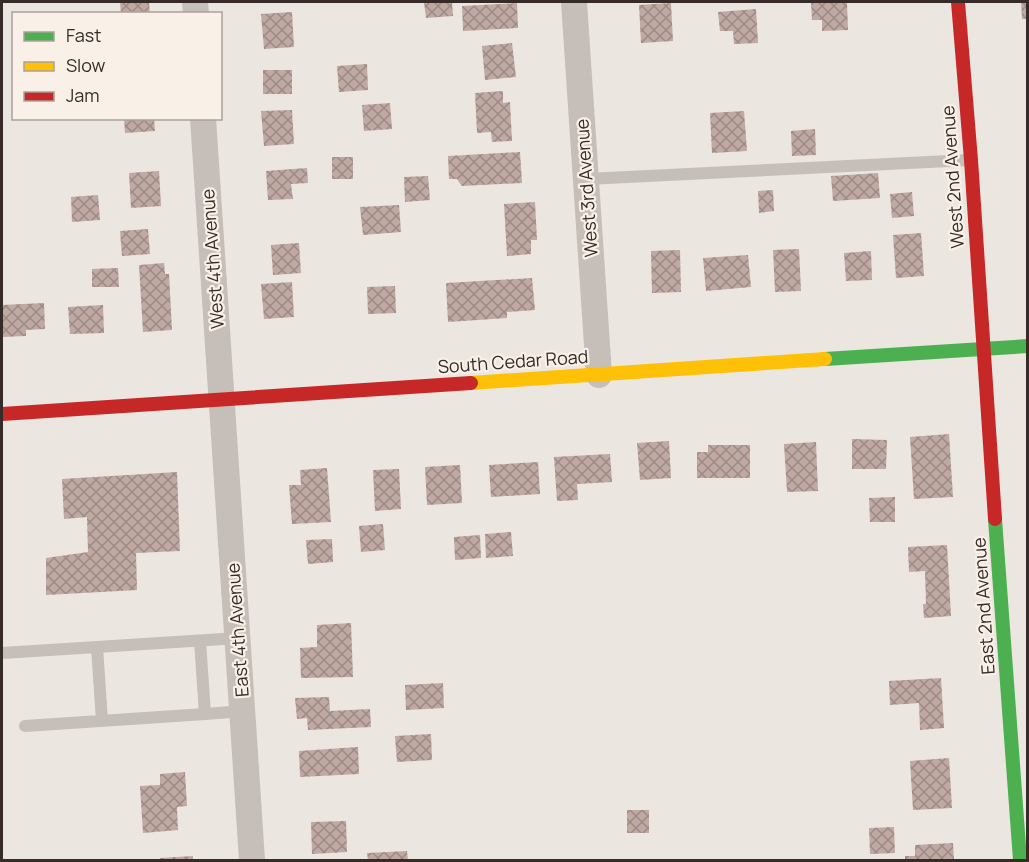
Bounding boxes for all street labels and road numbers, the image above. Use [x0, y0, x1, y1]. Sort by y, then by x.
street label: West 2nd Avenue [935, 105, 969, 249]
street label: West 3rd Avenue [569, 118, 603, 258]
street label: West 4th Avenue [195, 188, 229, 330]
street label: South Cedar Road [437, 344, 589, 378]
street label: East 2nd Avenue [966, 537, 1000, 675]
street label: East 4th Avenue [220, 562, 254, 698]

